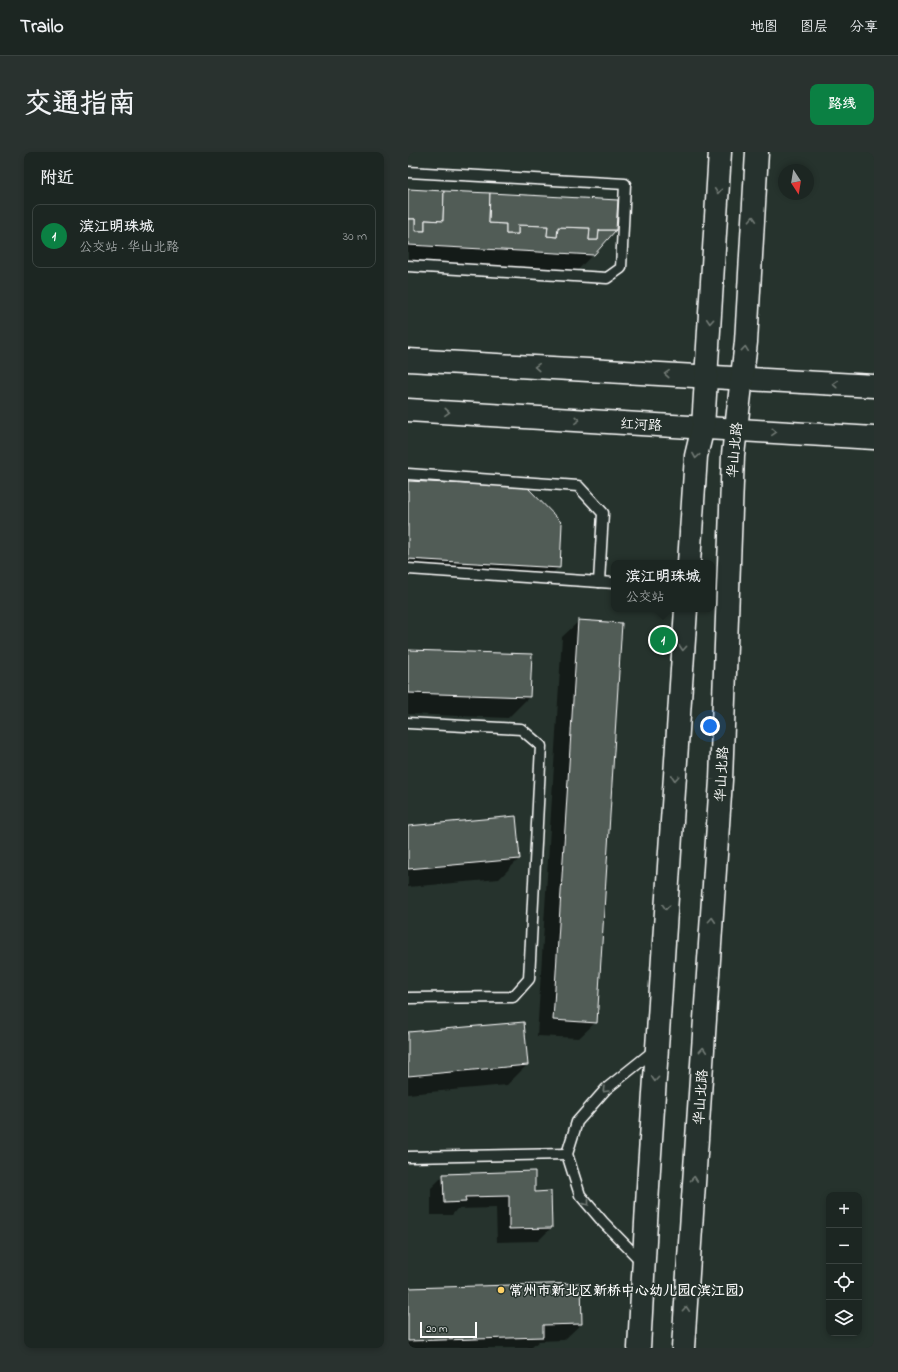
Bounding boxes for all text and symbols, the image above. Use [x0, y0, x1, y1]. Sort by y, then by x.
text: Trailo [20, 14, 64, 41]
text: 地图 [750, 17, 778, 38]
text: 图层 [800, 17, 828, 38]
text: 分享 [850, 17, 878, 38]
button: 路线 [810, 84, 874, 125]
text: 交通指南 [24, 85, 136, 126]
north arrow [778, 164, 814, 200]
text: 附近 [40, 166, 74, 191]
one-way arrow [713, 188, 722, 194]
text: 滨江明珠城 [79, 216, 154, 238]
one-way arrow [748, 216, 757, 222]
text: 1 [52, 227, 56, 246]
text: 30 m [343, 227, 367, 246]
text: 公交站 · 华山北路 [79, 238, 179, 257]
one-way arrow [705, 318, 714, 324]
one-way arrow [740, 346, 749, 352]
one-way arrow [534, 362, 540, 371]
one-way arrow [664, 369, 670, 378]
one-way arrow [832, 380, 838, 388]
one-way arrow [444, 408, 450, 416]
street label: 红河路 [619, 414, 662, 437]
one-way arrow [574, 415, 580, 424]
street label: 华山北路 [723, 421, 748, 479]
one-way arrow [771, 427, 777, 436]
one-way arrow [693, 453, 701, 459]
popup [611, 560, 715, 612]
text: 滨江明珠城 [625, 566, 701, 588]
text: 公交站 [625, 588, 665, 607]
pin: 1 [650, 625, 676, 655]
one-way arrow [679, 645, 688, 651]
your location [700, 716, 720, 736]
street label: 华山北路 [711, 746, 734, 803]
one-way arrow [670, 775, 679, 781]
one-way arrow [662, 904, 671, 910]
one-way arrow [707, 917, 716, 923]
one-way arrow [698, 1047, 707, 1053]
street label: 华山北路 [689, 1068, 714, 1126]
one-way arrow [651, 1076, 659, 1082]
one-way arrow [603, 1085, 610, 1093]
one-way arrow [690, 1176, 699, 1182]
map controls [826, 1192, 862, 1336]
button: + [826, 1192, 862, 1228]
one-way arrow [583, 1199, 590, 1206]
button: − [826, 1228, 862, 1264]
button: locate [826, 1264, 862, 1300]
place label: 常州市新北区新桥中心幼儿园(滨江园) [509, 1281, 744, 1302]
marker: 常州市新北区新桥中心幼儿园(滨江园) [496, 1285, 506, 1295]
button: layers [826, 1300, 862, 1336]
one-way arrow [681, 1306, 690, 1312]
scale bar [420, 1320, 477, 1339]
text: 20 m [426, 1321, 448, 1337]

